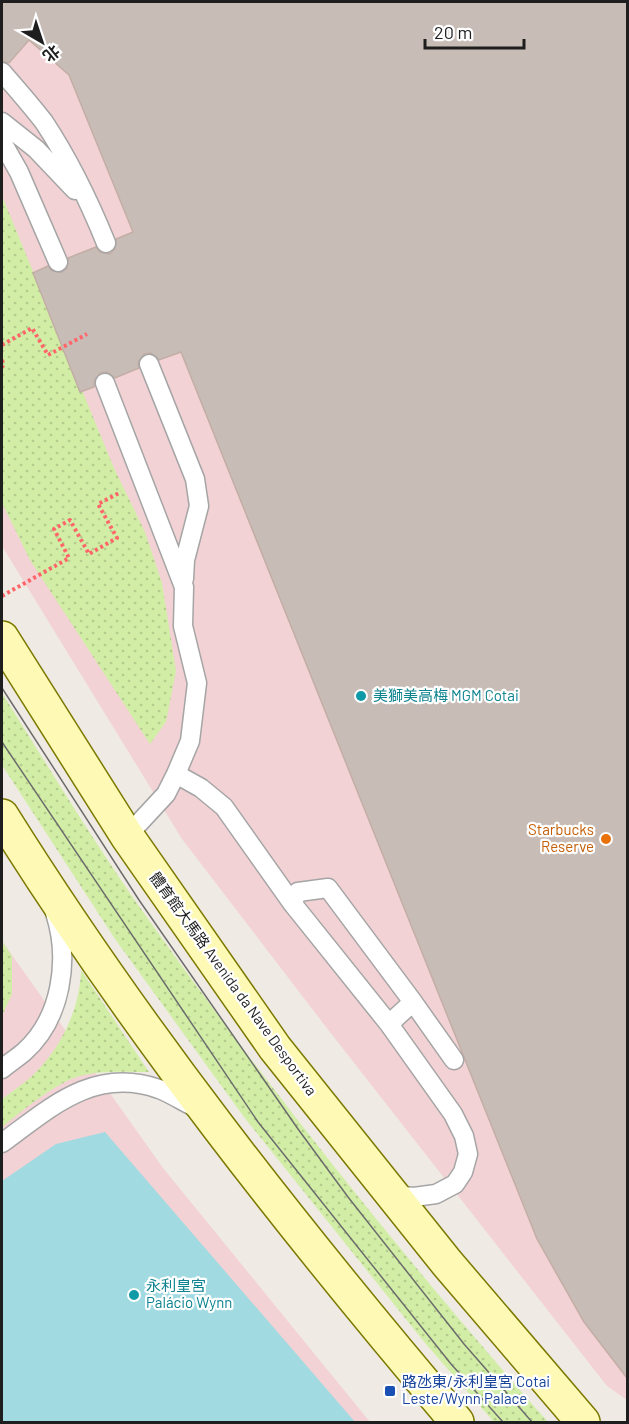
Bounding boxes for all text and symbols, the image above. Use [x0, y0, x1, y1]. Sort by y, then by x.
north arrow [12, 12, 72, 72]
scale bar [425, 12, 524, 50]
text: 20 m [434, 21, 472, 43]
text: 北 [40, 42, 64, 66]
place label: 美獅美高梅 MGM Cotai [373, 686, 519, 704]
marker: 美獅美高梅 MGM Cotai [354, 689, 368, 703]
place label: Starbucks Reserve [528, 820, 594, 855]
marker: Starbucks Reserve [599, 832, 613, 846]
street label: 體育館大馬路 Avenida da Nave Desportiva [147, 868, 321, 1099]
place label: 永利皇宮 Palácio Wynn [146, 1276, 232, 1311]
marker: 永利皇宮 Palácio Wynn [127, 1288, 141, 1302]
place label: 路氹東/永利皇宮 Cotai Leste/Wynn Palace [402, 1372, 550, 1407]
marker: 路氹東/永利皇宮 Cotai Leste/Wynn Palace [383, 1384, 397, 1398]

